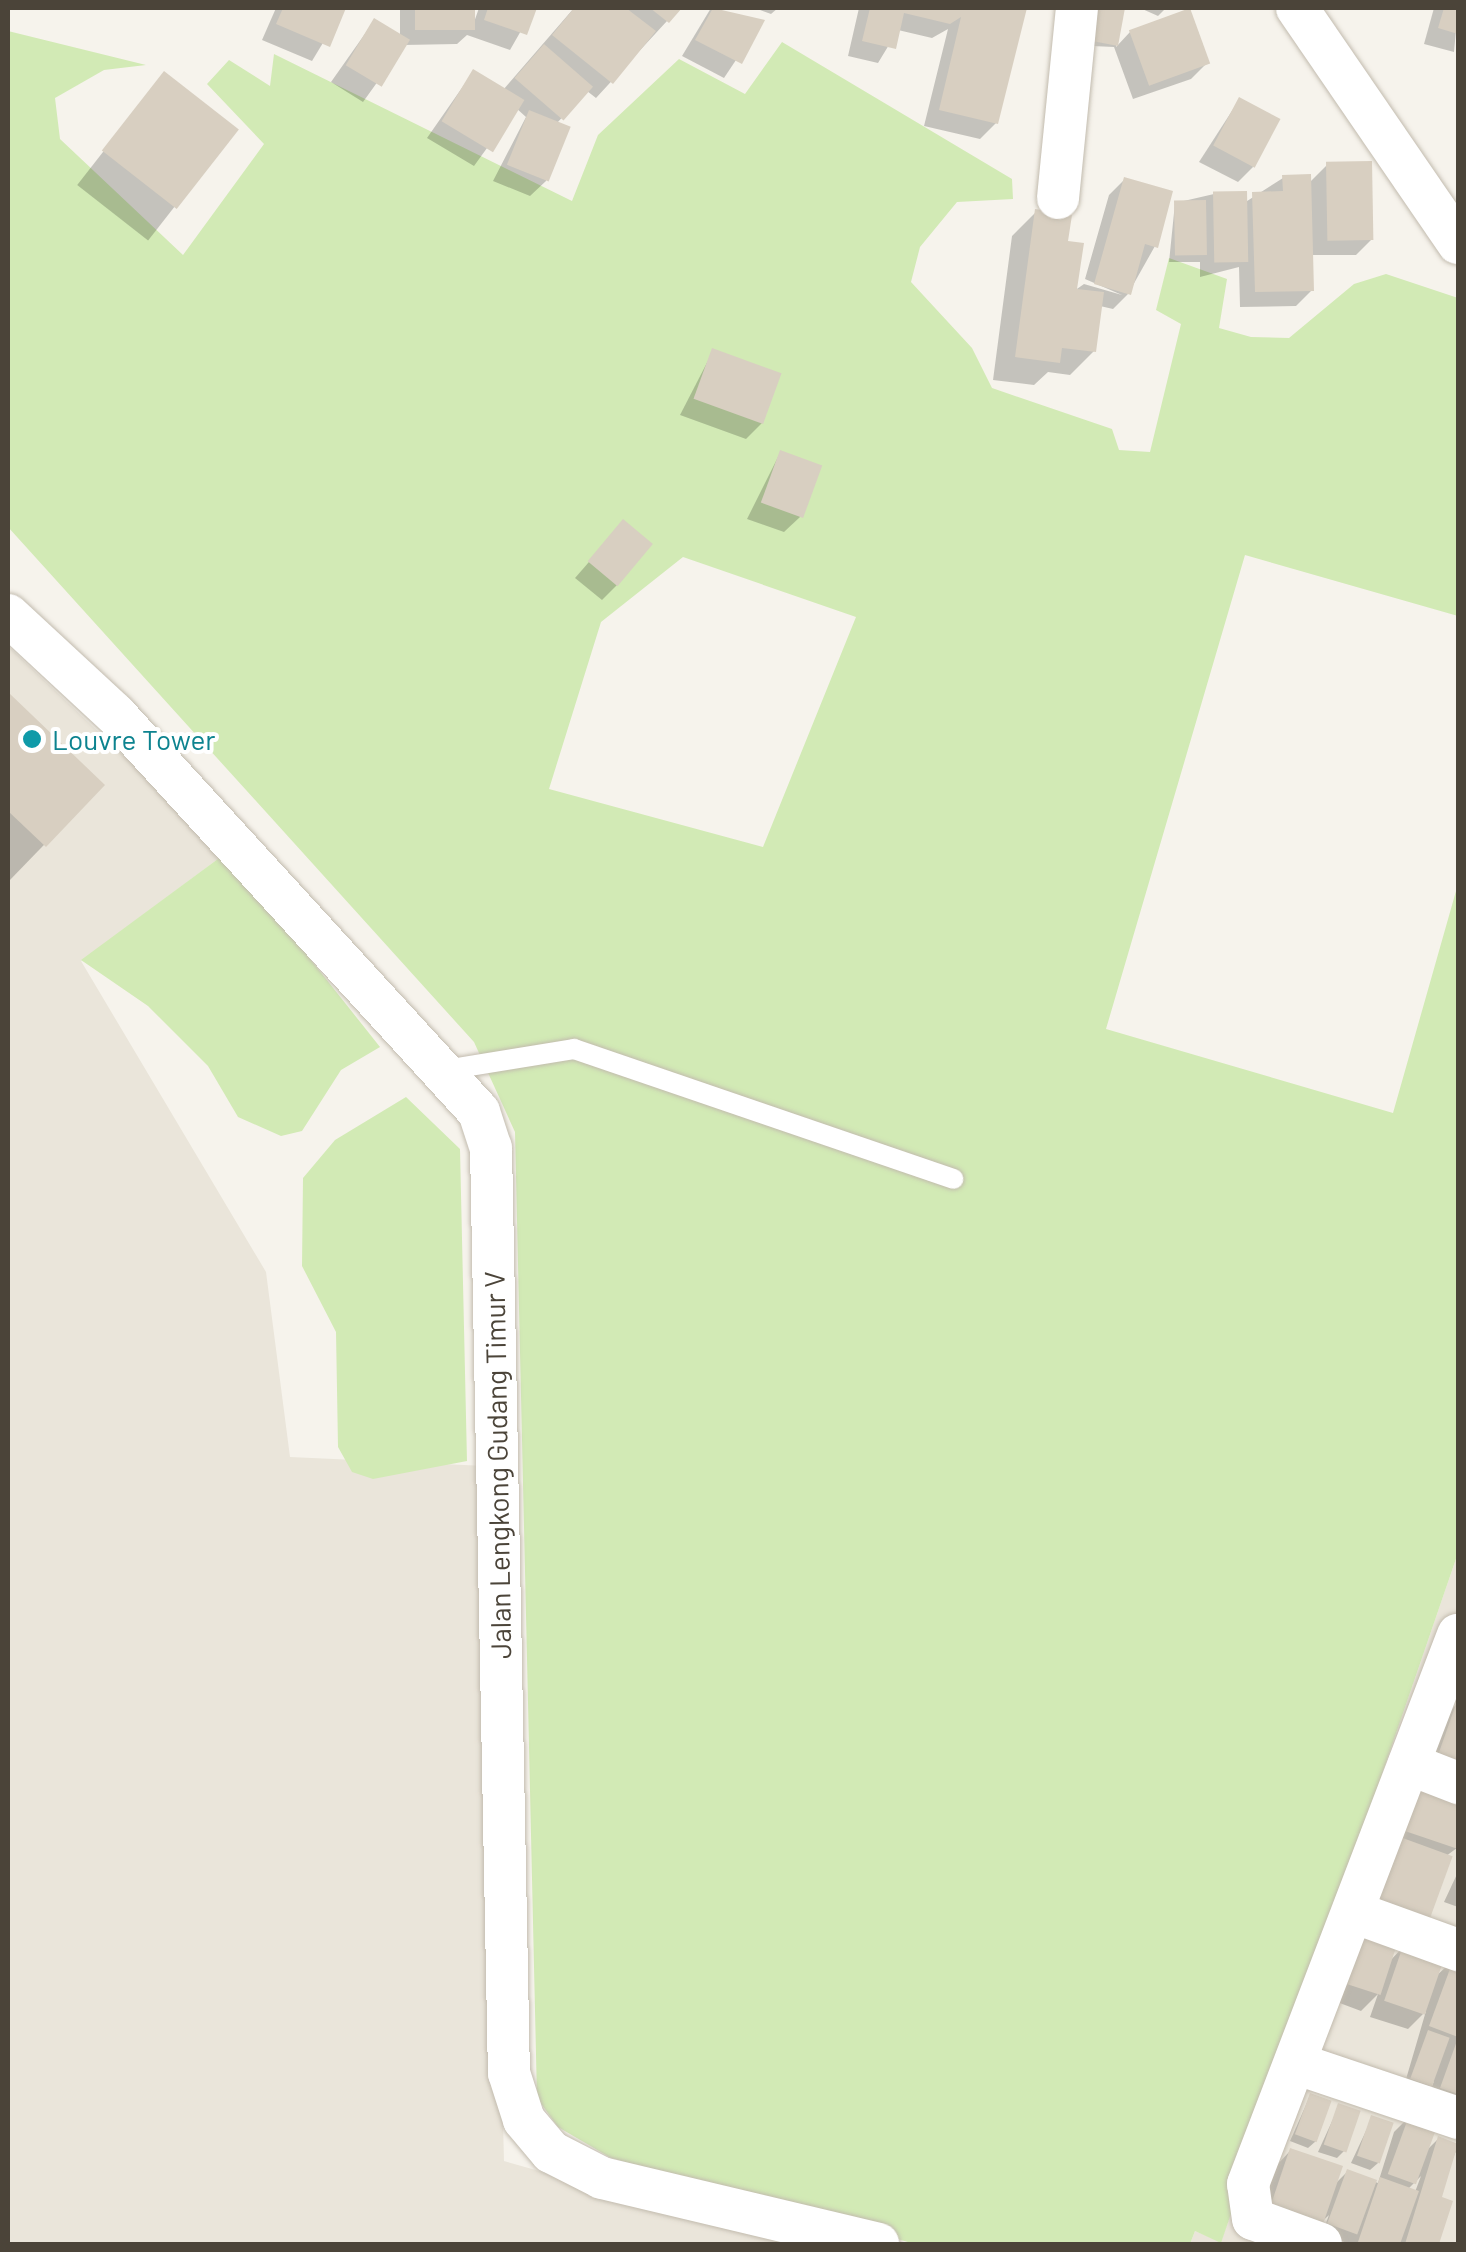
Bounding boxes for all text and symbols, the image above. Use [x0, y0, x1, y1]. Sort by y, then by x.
place label: Louvre Tower [52, 722, 216, 756]
marker: Louvre Tower [21, 728, 43, 750]
street label: Jalan Lengkong Gudang Timur V [477, 1271, 517, 1659]

